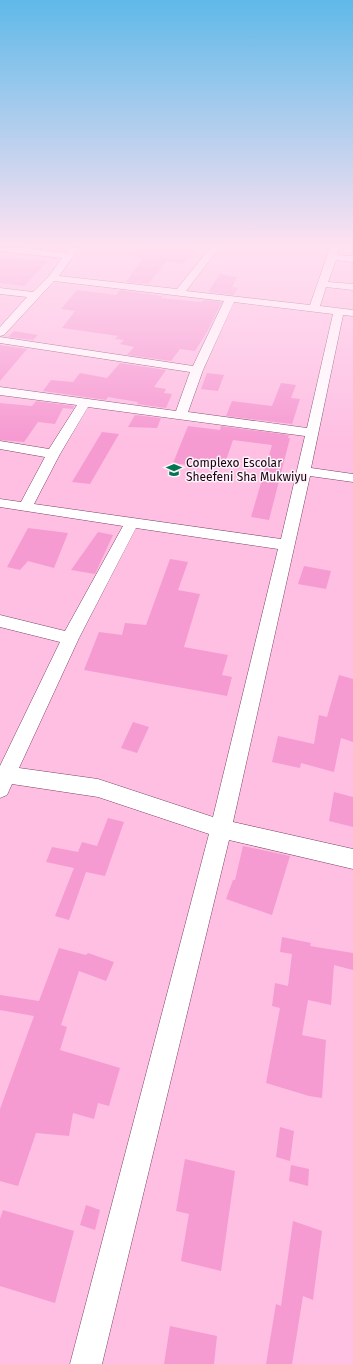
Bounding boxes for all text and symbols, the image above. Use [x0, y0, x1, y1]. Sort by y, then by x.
place label: Complexo Escolar Sheefeni Sha Mukwiyu [186, 456, 307, 484]
school or university icon: Complexo Escolar Sheefeni Sha Mukwiyu [165, 461, 183, 479]

